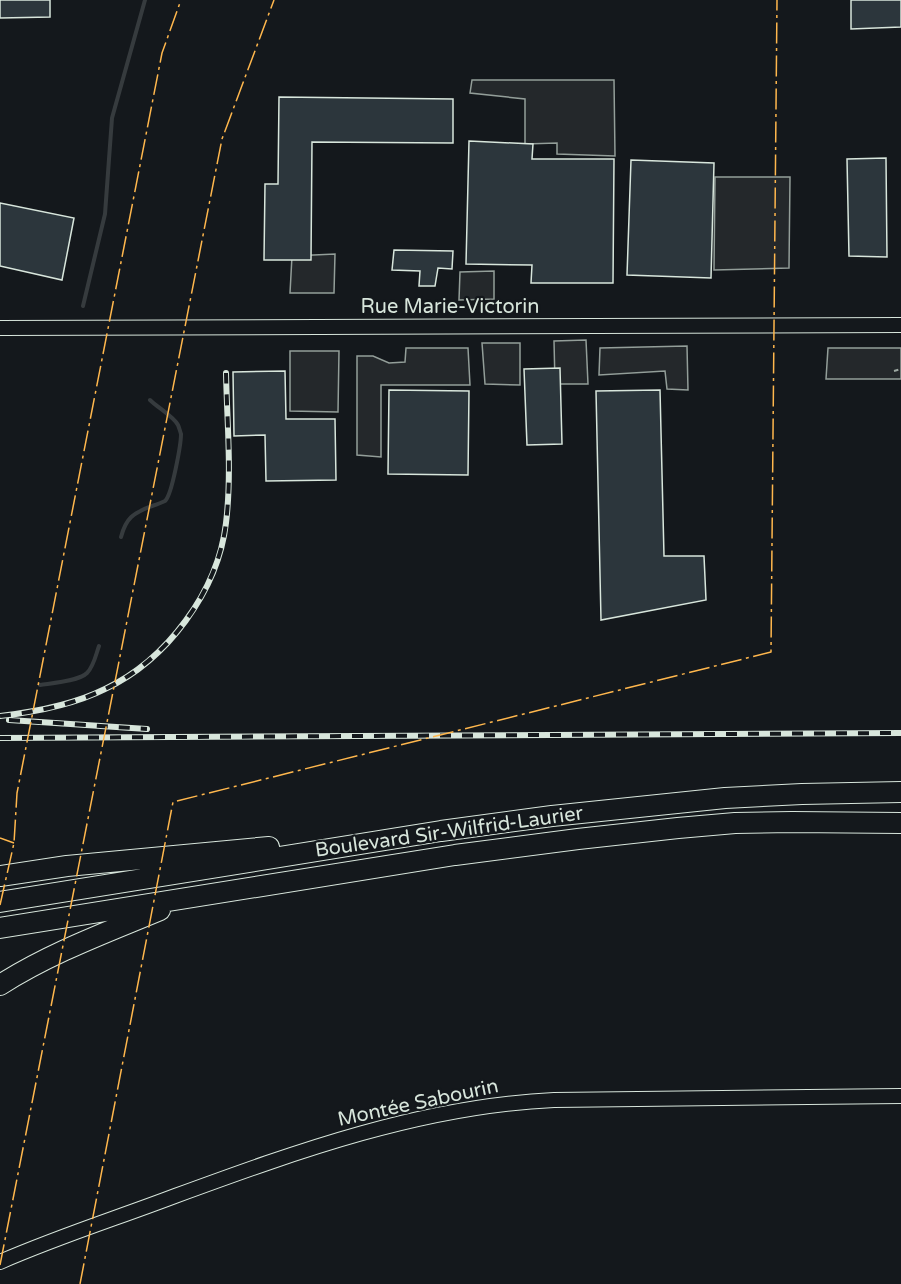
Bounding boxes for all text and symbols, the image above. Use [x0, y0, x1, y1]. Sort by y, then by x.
street label: Rue Marie-Victorin [361, 295, 539, 319]
street label: Boulevard Sir-Wilfrid-Laurier [313, 801, 585, 863]
street label: Montée Sabourin [335, 1074, 501, 1132]

